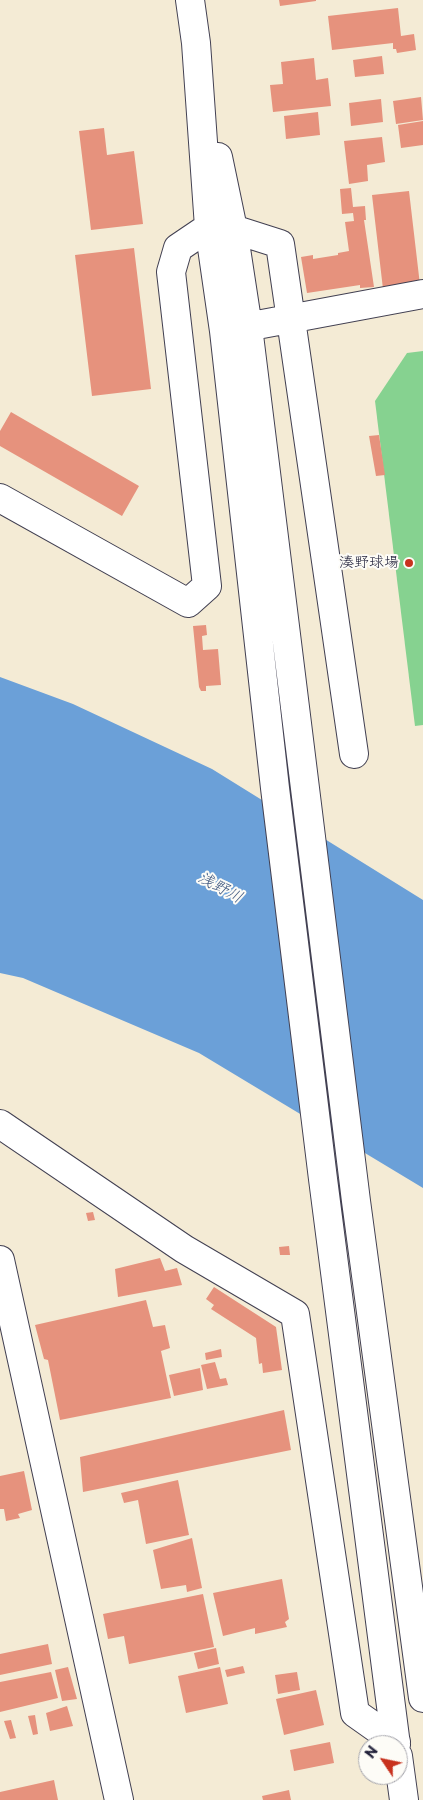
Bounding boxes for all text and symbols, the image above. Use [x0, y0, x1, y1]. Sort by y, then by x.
place label: 湊野球場 [339, 554, 399, 572]
marker: 湊野球場 [403, 557, 415, 569]
water label: 浅野川 [194, 868, 246, 908]
north arrow [358, 1735, 408, 1785]
text: N [359, 1741, 383, 1762]

